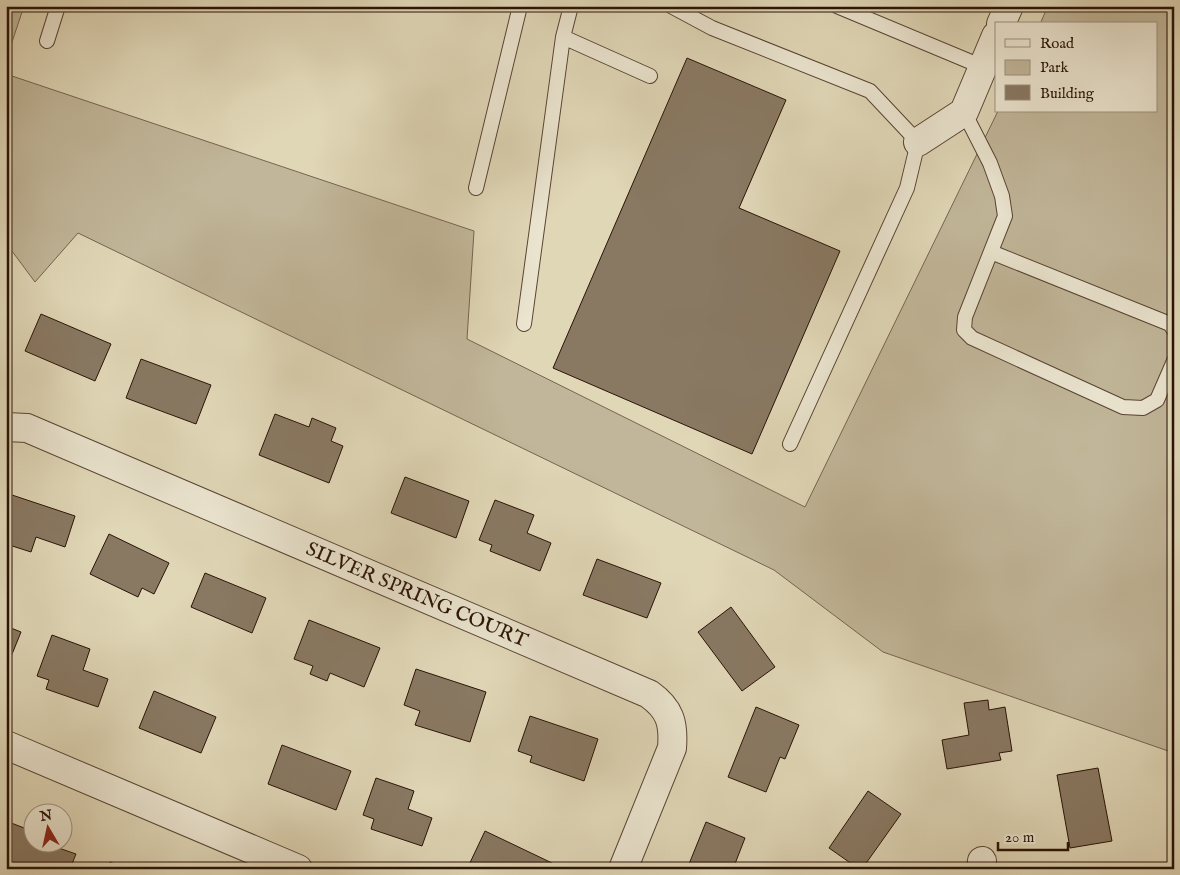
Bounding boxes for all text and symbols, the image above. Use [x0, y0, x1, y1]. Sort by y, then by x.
legend [995, 22, 1158, 112]
text: Road [1040, 34, 1075, 53]
text: Park [1040, 58, 1070, 77]
text: Building [1040, 84, 1095, 103]
street label: SILVER SPRING COURT [302, 536, 532, 653]
north arrow [22, 802, 72, 852]
text: N [38, 806, 54, 826]
scale bar [998, 820, 1068, 852]
text: 20 m [1005, 828, 1035, 847]

